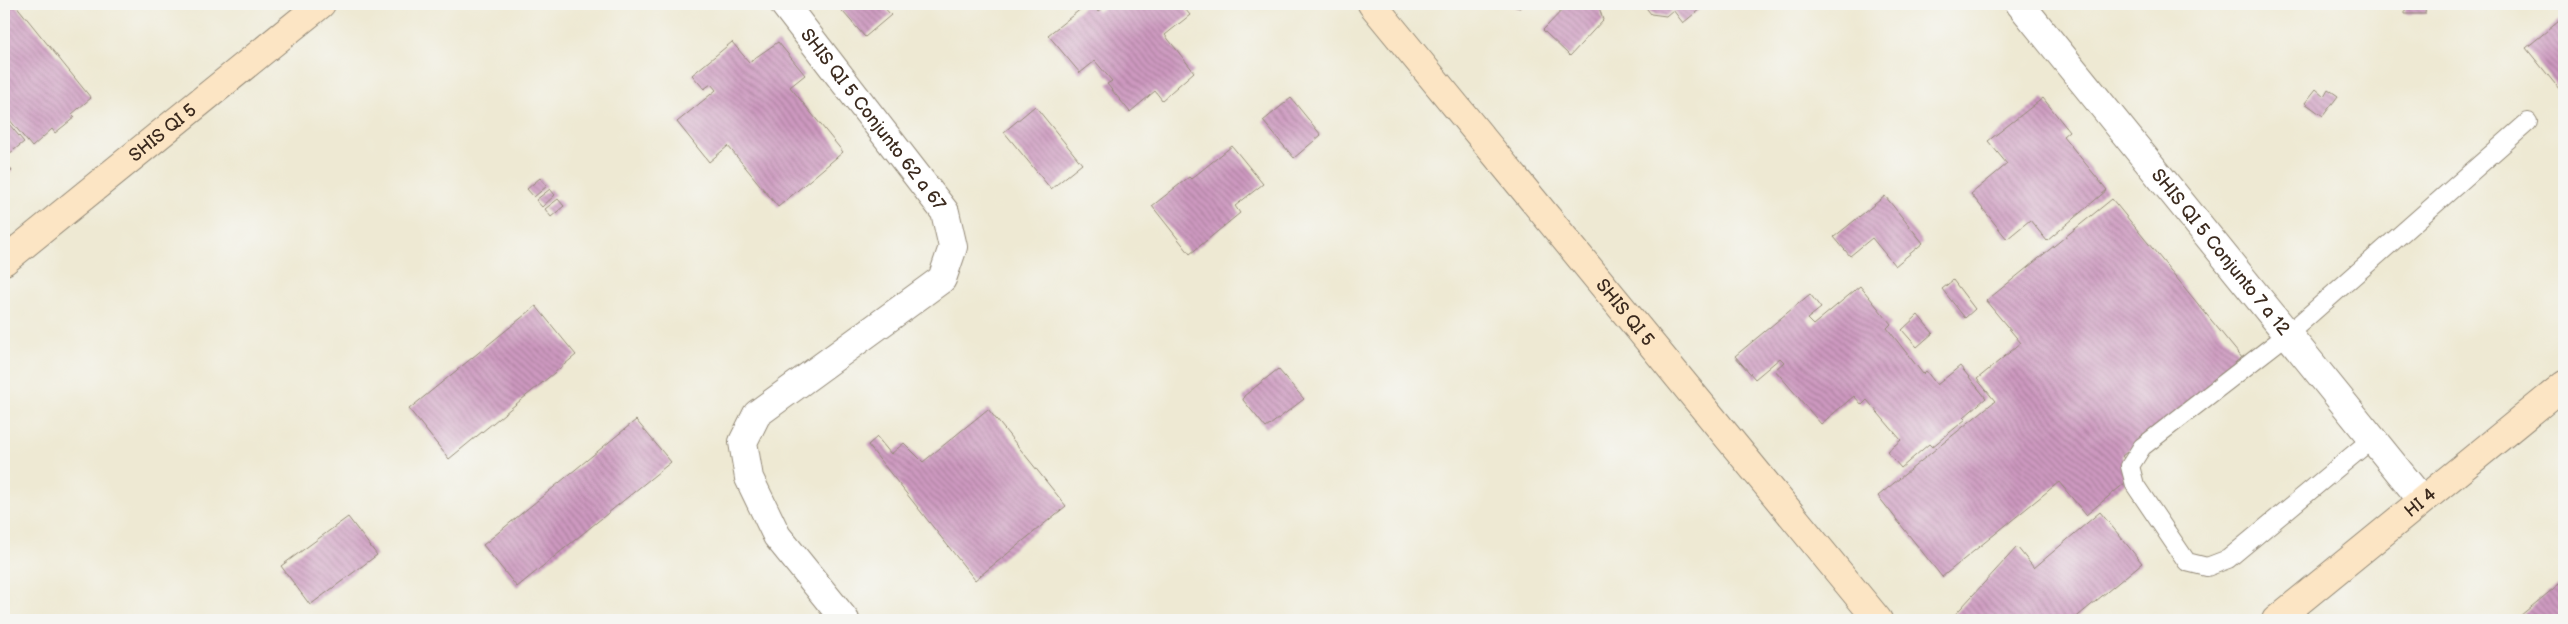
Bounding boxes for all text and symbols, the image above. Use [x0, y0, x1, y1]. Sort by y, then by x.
street label: SHIS QI 5 Conjunto 62 a 67 [796, 25, 950, 215]
street label: SHIS QI 5 [125, 99, 201, 166]
street label: SHIS QI 5 Conjunto 7 a 12 [2147, 165, 2294, 340]
street label: SHIS QI 5 [1591, 275, 1658, 350]
street label: HI 4 [2400, 484, 2440, 522]

